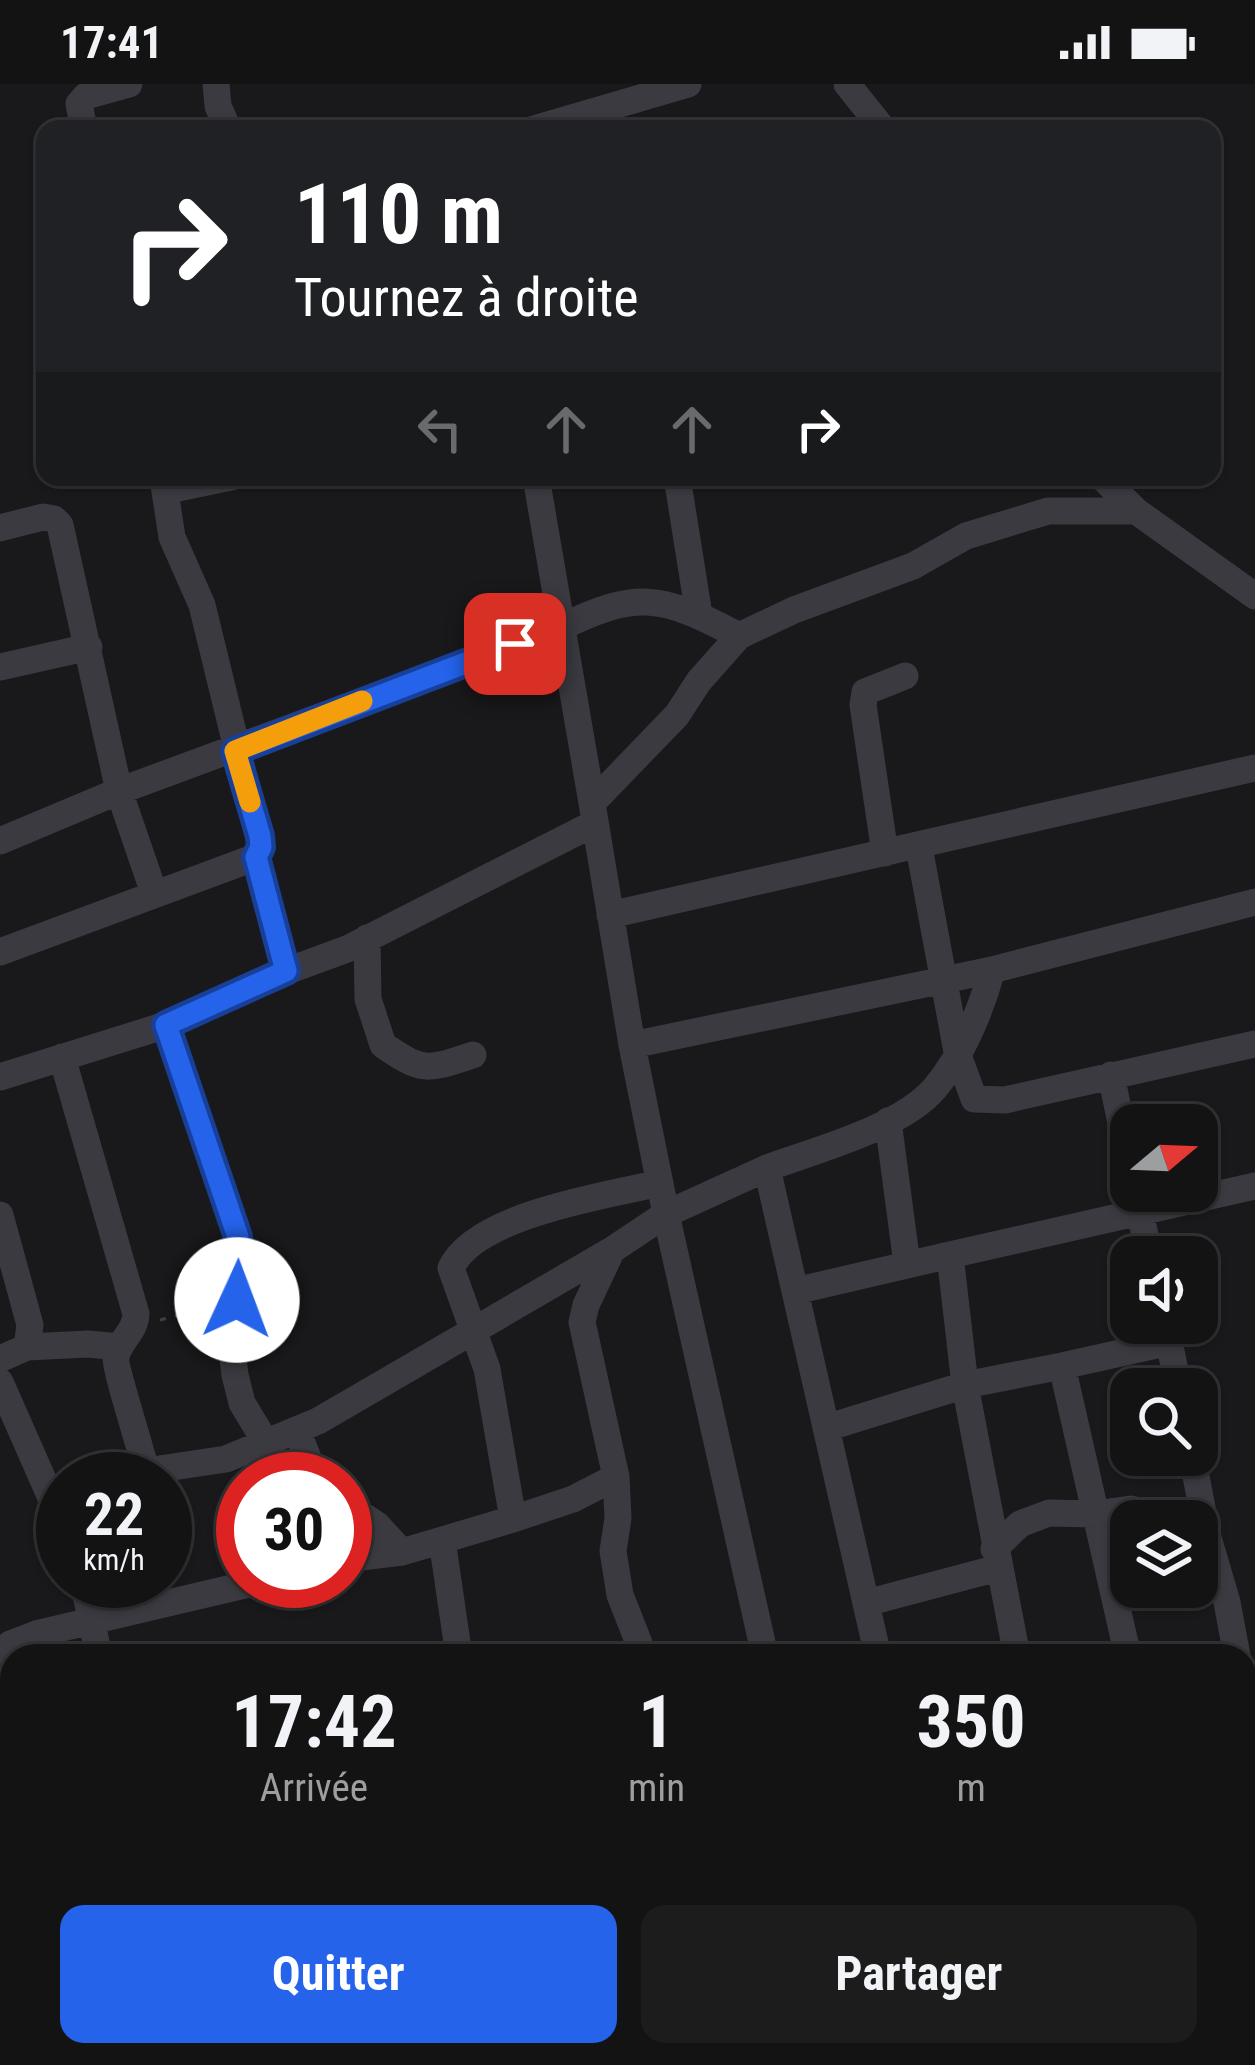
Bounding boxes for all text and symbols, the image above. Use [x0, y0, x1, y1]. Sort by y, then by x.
text: 17:41 [60, 16, 163, 69]
text: 110 m [294, 165, 503, 264]
icon: right [96, 168, 252, 324]
text: Tournez à droite [294, 266, 639, 329]
icon: left [407, 396, 473, 462]
icon: ahead [533, 396, 599, 462]
icon: ahead [659, 396, 725, 462]
icon: right [785, 396, 851, 462]
pin [464, 593, 566, 695]
icon: arrive [482, 611, 548, 677]
north arrow [1110, 1104, 1218, 1212]
map controls [1110, 1104, 1218, 1608]
button: sound [1110, 1236, 1218, 1344]
position arrow [174, 1237, 300, 1363]
button: search [1110, 1368, 1218, 1476]
speed limit sign: 30 [216, 1452, 372, 1608]
text: 22 [84, 1479, 144, 1550]
button: layers [1110, 1500, 1218, 1608]
text: km/h [83, 1542, 145, 1577]
text: 17:42 [231, 1680, 397, 1765]
text: 1 [638, 1680, 675, 1765]
text: 350 [916, 1680, 1026, 1765]
text: Arrivée [260, 1765, 368, 1811]
text: min [628, 1765, 685, 1811]
text: m [956, 1765, 986, 1811]
button: Quitter [60, 1905, 617, 2043]
button: Partager [641, 1905, 1197, 2043]

